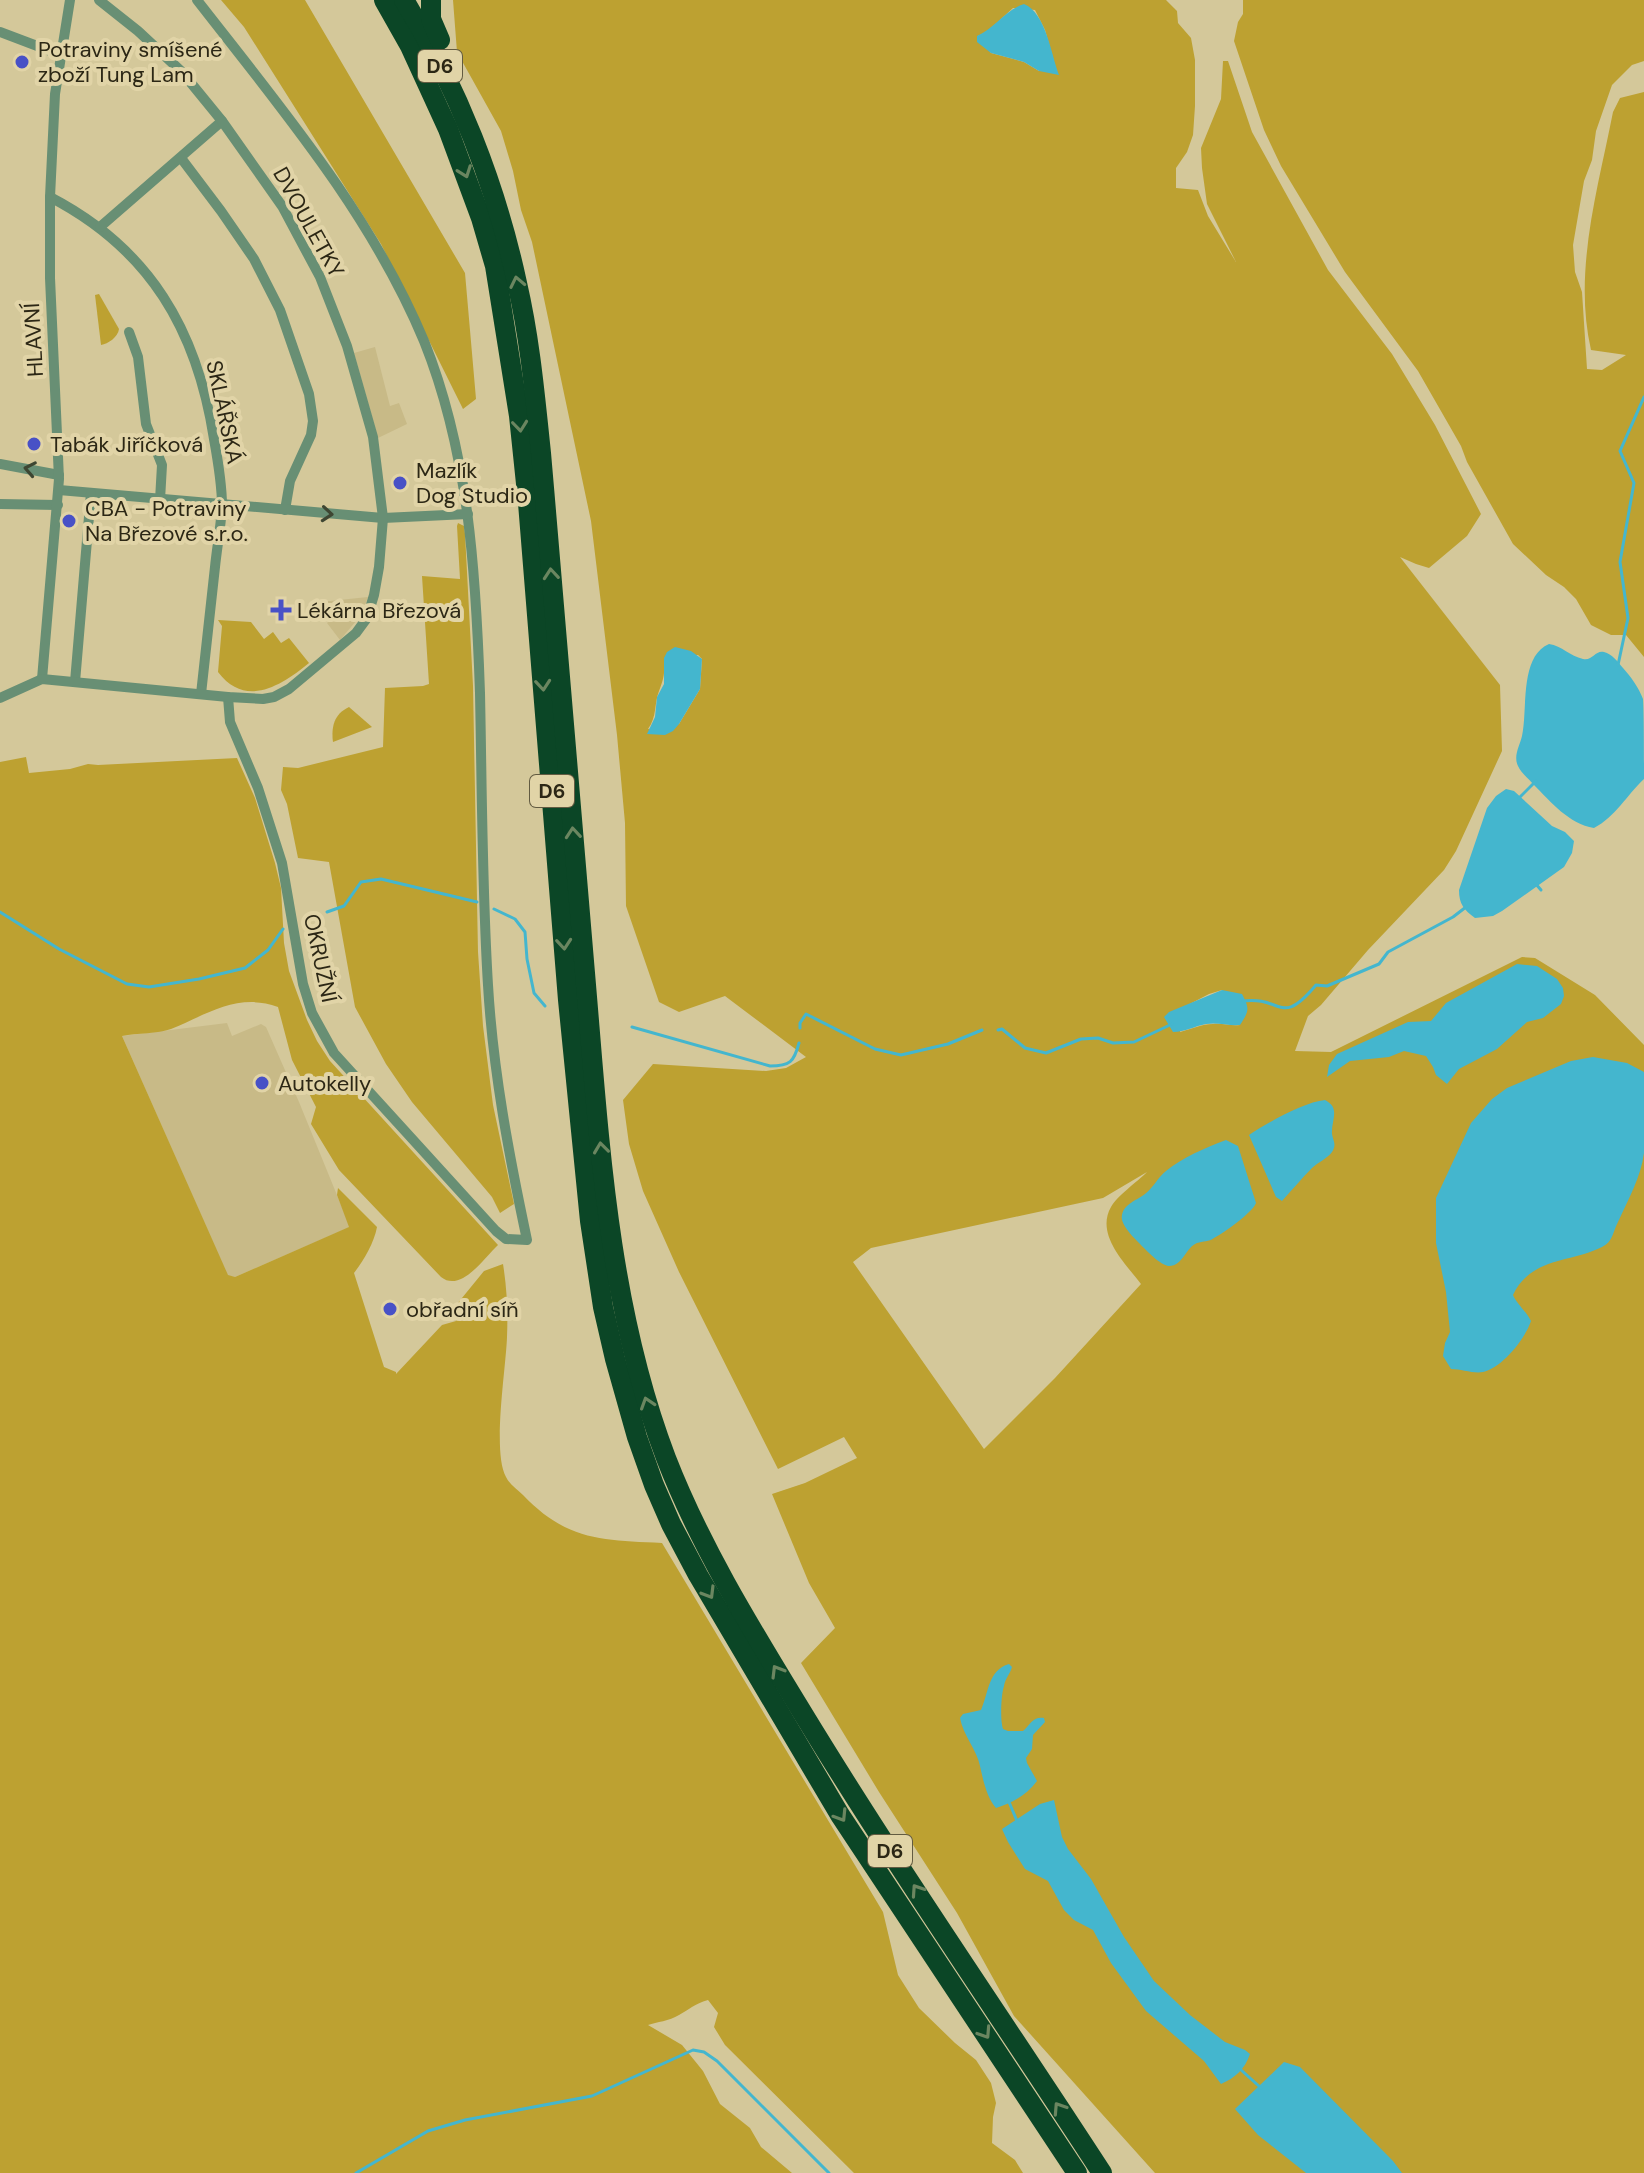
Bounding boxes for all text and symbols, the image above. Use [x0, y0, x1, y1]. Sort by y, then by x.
place label: Potraviny smíšené zboží Tung Lam [38, 35, 223, 89]
road number: D6 [418, 50, 462, 82]
marker: Potraviny smíšené zboží Tung Lam [13, 53, 31, 71]
street label: DVOULETKY [266, 162, 351, 283]
one-way arrow [455, 164, 472, 178]
one-way arrow [509, 275, 526, 289]
street label: HLAVNÍ [17, 302, 50, 378]
street label: SKLÁŘSKÁ [199, 358, 250, 467]
one-way arrow [511, 419, 528, 433]
place label: Tabák Jiříčková [50, 430, 203, 459]
marker: Tabák Jiříčková [25, 435, 43, 453]
place label: Mazlík Dog Studio [416, 456, 528, 510]
one-way arrow [23, 462, 36, 479]
marker: Mazlík Dog Studio [391, 474, 409, 492]
place label: CBA - Potraviny Na Březové s.r.o. [85, 494, 248, 548]
one-way arrow [321, 505, 334, 522]
marker: CBA - Potraviny Na Březové s.r.o. [60, 512, 78, 530]
one-way arrow [543, 567, 560, 580]
place label: Lékárna Březová [297, 596, 461, 625]
marker: Lékárna Březová [272, 601, 290, 619]
one-way arrow [534, 679, 551, 692]
road number: D6 [530, 775, 574, 807]
one-way arrow [565, 826, 582, 839]
street label: OKRUŽNÍ [297, 911, 344, 1005]
one-way arrow [555, 938, 572, 951]
place label: Autokelly [278, 1069, 371, 1098]
marker: Autokelly [253, 1074, 271, 1092]
one-way arrow [592, 1141, 609, 1154]
place label: obřadní síň [406, 1295, 519, 1324]
marker: obřadní síň [381, 1300, 399, 1318]
one-way arrow [641, 1397, 657, 1411]
one-way arrow [699, 1584, 715, 1599]
one-way arrow [772, 1665, 787, 1680]
one-way arrow [832, 1808, 847, 1822]
road number: D6 [868, 1835, 912, 1867]
one-way arrow [911, 1884, 926, 1899]
one-way arrow [975, 2025, 990, 2039]
one-way arrow [1054, 2102, 1069, 2116]

